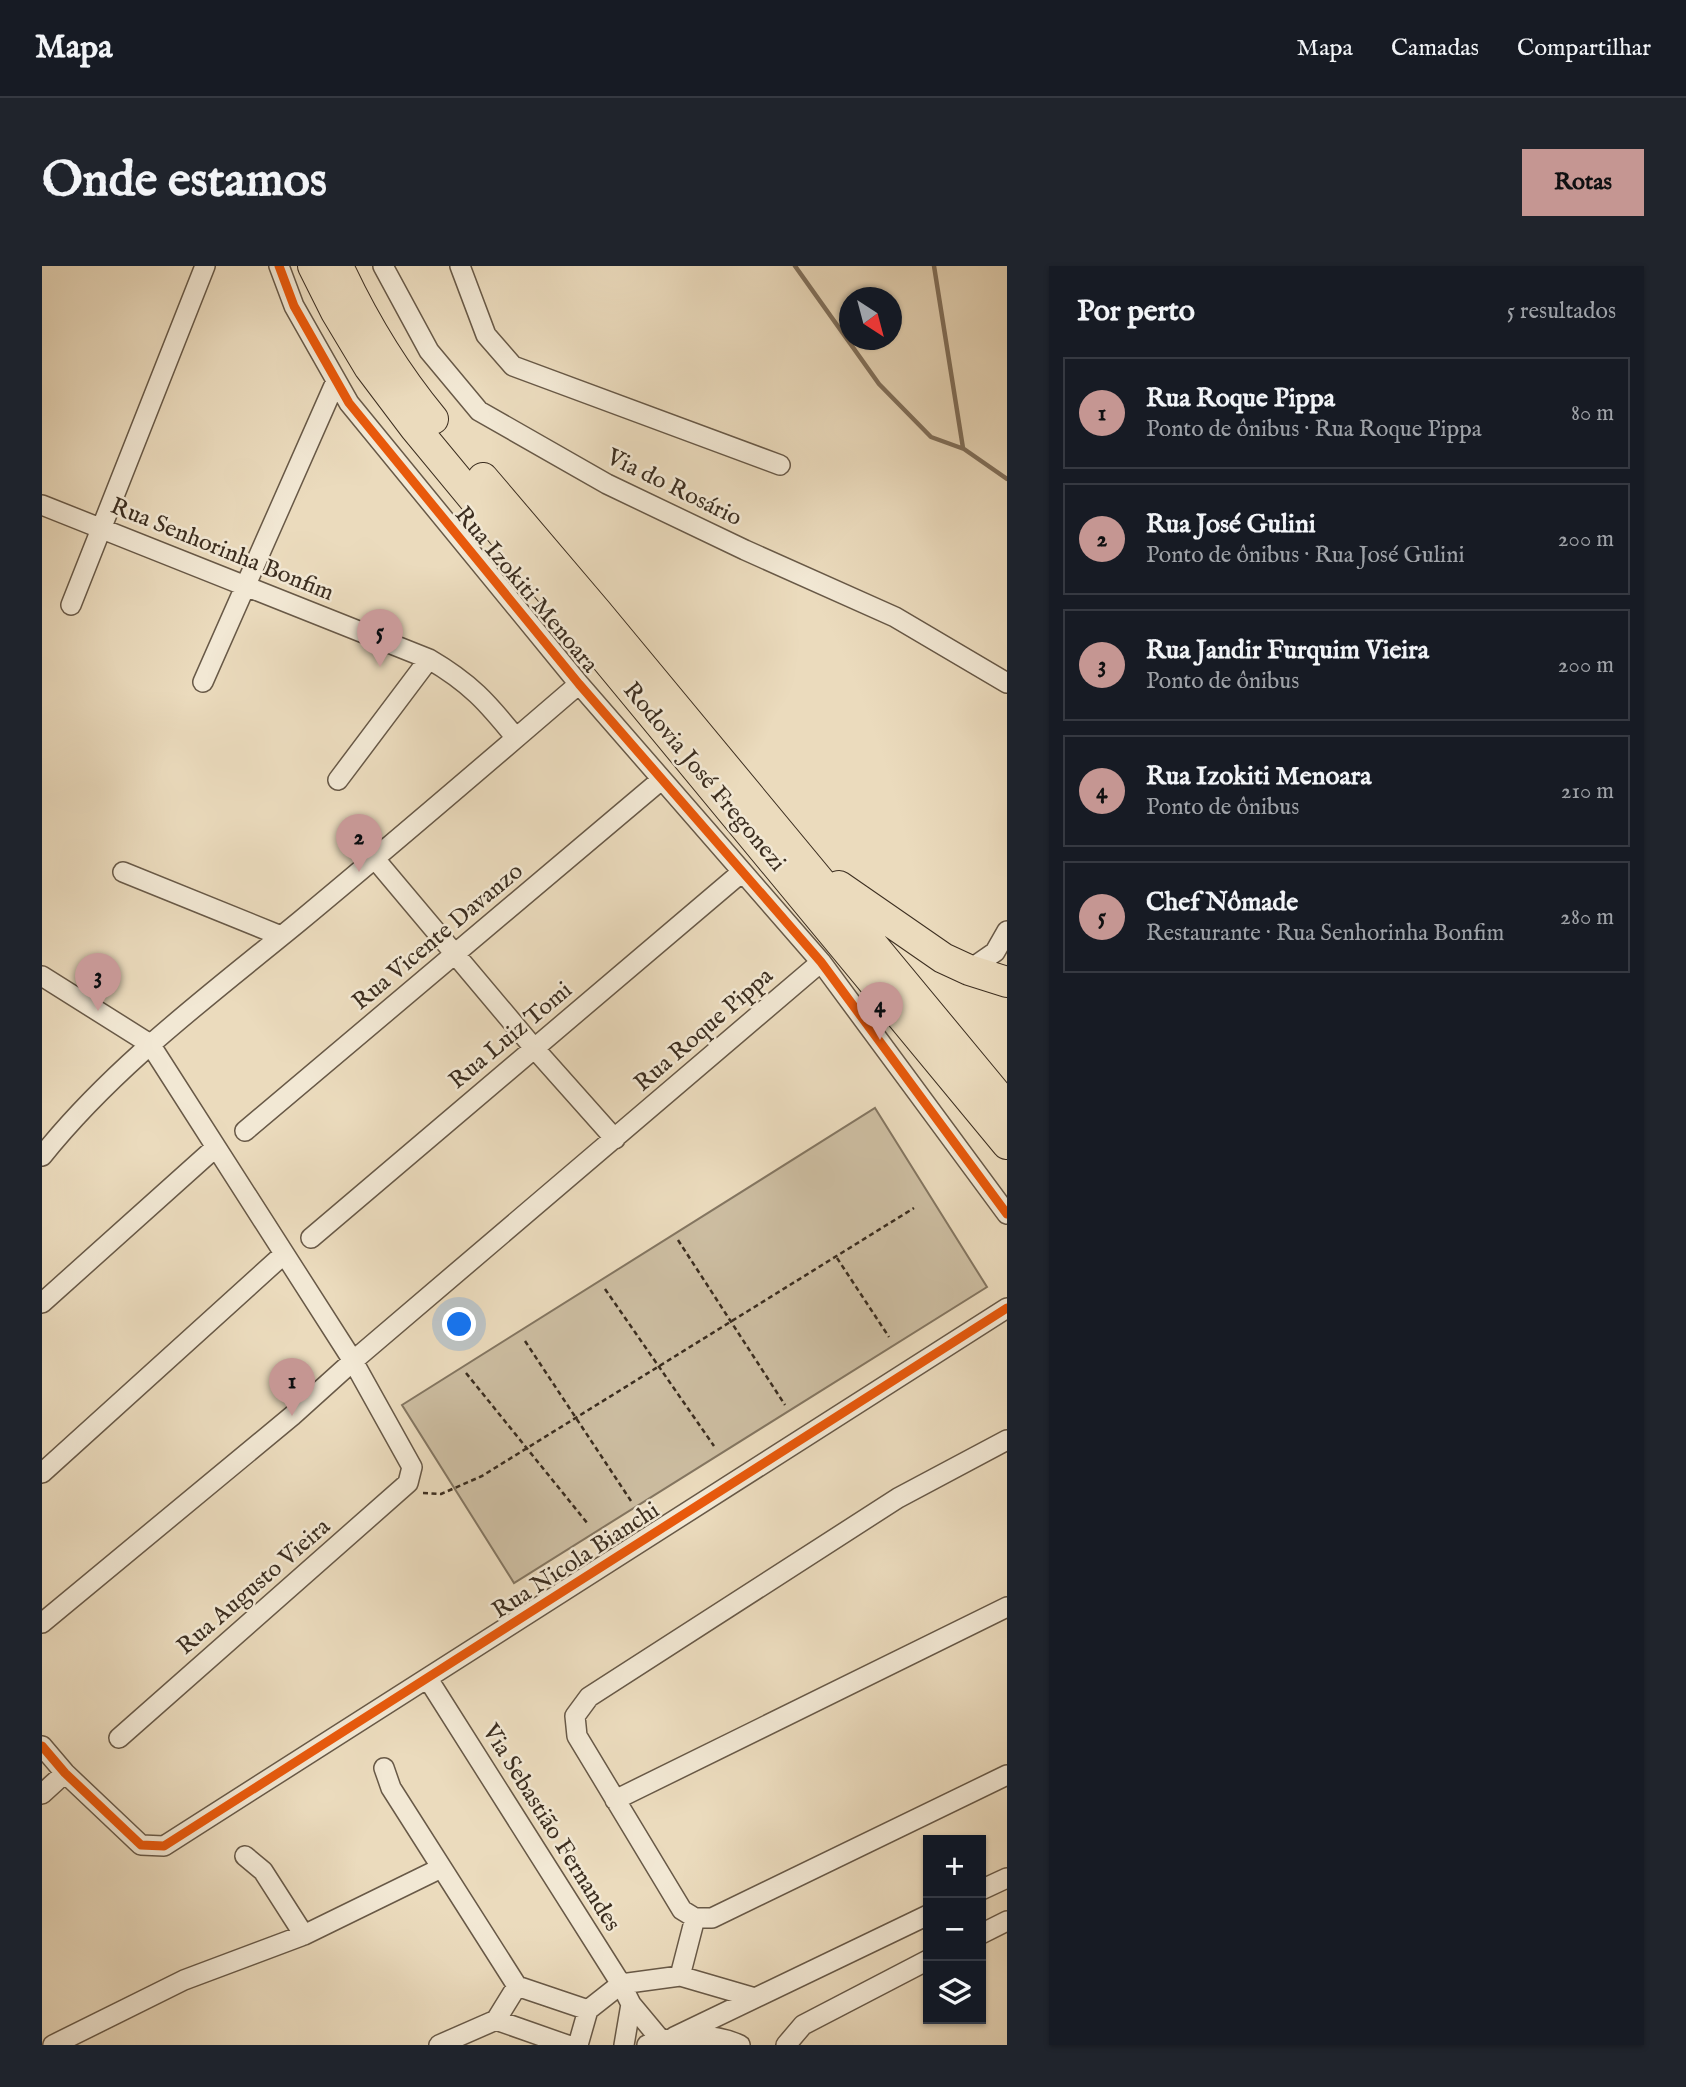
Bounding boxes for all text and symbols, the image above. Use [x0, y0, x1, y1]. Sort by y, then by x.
text: Mapa [35, 27, 112, 69]
text: Mapa [1297, 33, 1353, 64]
text: Camadas [1391, 33, 1479, 64]
text: Compartilhar [1517, 33, 1651, 64]
button: Rotas [1522, 149, 1644, 216]
text: Onde estamos [42, 151, 327, 213]
north arrow [839, 287, 902, 350]
text: Por perto [1077, 293, 1195, 331]
text: 5 resultados [1507, 297, 1616, 326]
text: Rua Roque Pippa [1146, 382, 1335, 415]
text: 1 [1098, 399, 1106, 428]
text: 80 m [1571, 399, 1614, 428]
text: Ponto de ônibus · Rua Roque Pippa [1146, 415, 1482, 444]
street label: Via do Rosário [600, 441, 747, 534]
street label: Rua Senhorinha Bonfim [106, 491, 338, 609]
street label: Rua Izokiti Menoara [447, 500, 605, 680]
text: Rua José Gulini [1146, 508, 1316, 541]
text: 2 [1097, 525, 1107, 554]
text: 200 m [1558, 525, 1614, 554]
text: Ponto de ônibus · Rua José Gulini [1146, 541, 1465, 570]
pin: 5 [357, 609, 403, 667]
text: Rua Jandir Furquim Vieira [1146, 634, 1429, 667]
text: 3 [1098, 651, 1106, 680]
text: 200 m [1558, 651, 1614, 680]
text: Ponto de ônibus [1146, 667, 1299, 696]
street label: Rodovia José Fregonezi [616, 676, 792, 878]
text: Rua Izokiti Menoara [1146, 760, 1372, 793]
text: 4 [1096, 777, 1108, 806]
text: 210 m [1561, 777, 1614, 806]
text: Ponto de ônibus [1146, 793, 1299, 822]
pin: 2 [336, 814, 382, 872]
street label: Rua Vicente Davanzo [346, 856, 530, 1018]
text: Chef Nômade [1146, 886, 1298, 919]
text: 5 [1098, 903, 1106, 932]
text: 280 m [1560, 903, 1614, 932]
text: Restaurante · Rua Senhorinha Bonfim [1146, 919, 1504, 948]
pin: 3 [75, 953, 121, 1011]
street label: Rua Roque Pippa [628, 961, 780, 1099]
street label: Rua Luiz Tomi [443, 975, 579, 1097]
pin: 4 [857, 982, 903, 1040]
your location [442, 1307, 476, 1341]
pin: 1 [269, 1358, 315, 1416]
street label: Rua Nicola Bianchi [486, 1495, 666, 1627]
street label: Rua Augusto Vieira [171, 1511, 338, 1662]
street label: Via Sebastião Fernandes [474, 1718, 627, 1938]
map controls [923, 1835, 986, 2024]
button: + [923, 1835, 986, 1898]
button: − [923, 1898, 986, 1961]
button: layers [923, 1961, 986, 2024]

